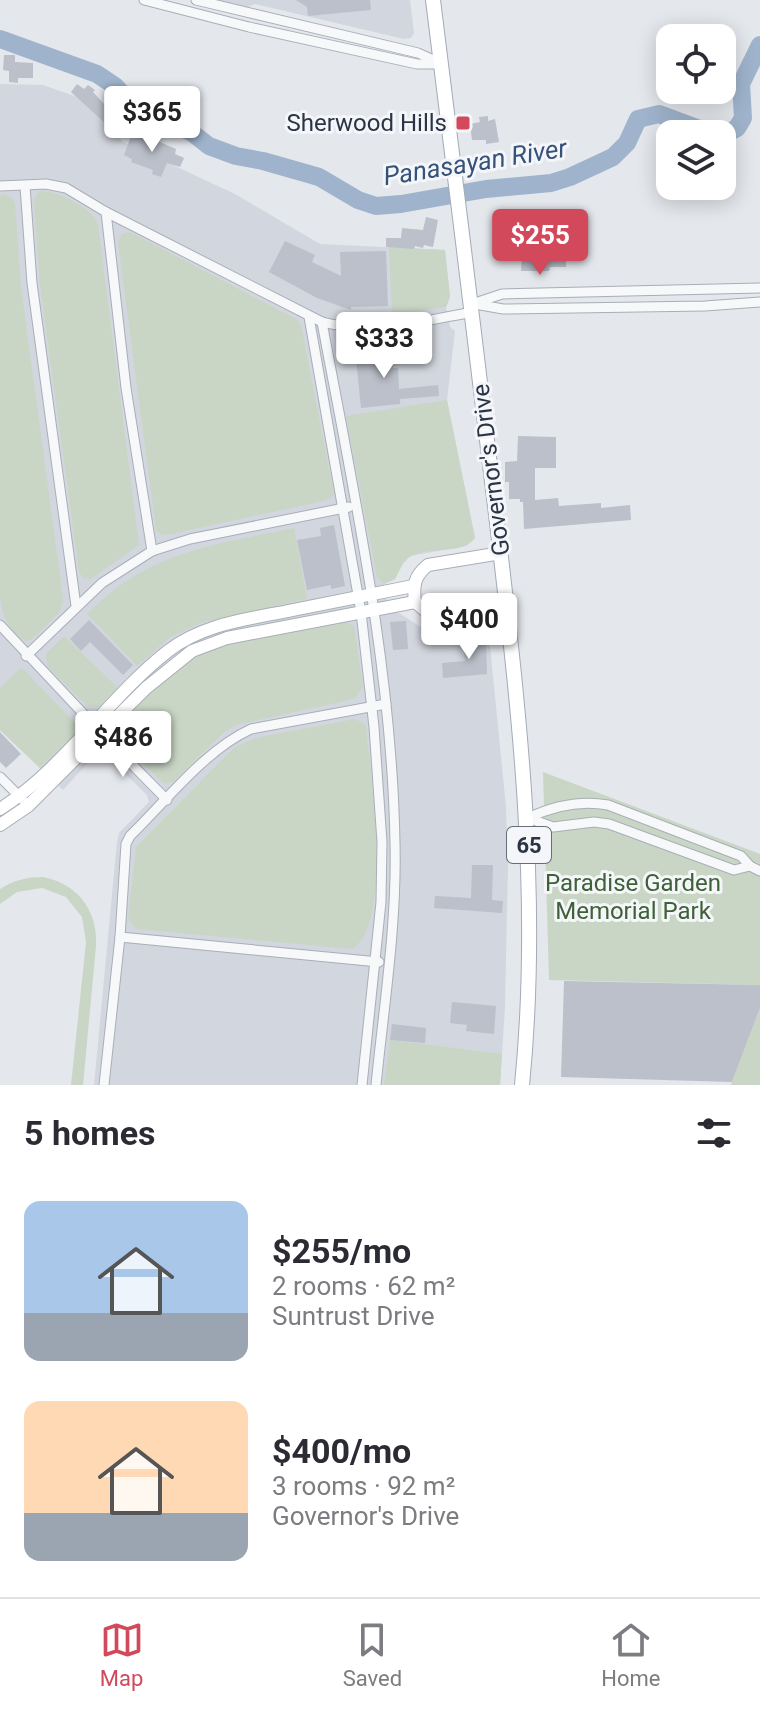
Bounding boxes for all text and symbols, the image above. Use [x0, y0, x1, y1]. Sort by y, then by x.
map controls [656, 24, 736, 200]
button: locate [656, 24, 736, 104]
pin: $365 [105, 86, 199, 154]
text: $365 [122, 97, 182, 127]
place label: Sherwood Hills [287, 109, 447, 137]
marker: Sherwood Hills [454, 114, 472, 132]
button: layers [656, 120, 736, 200]
water label: Panasayan River [381, 132, 570, 191]
pin: $255 [493, 209, 587, 277]
text: $255 [510, 220, 570, 250]
pin: $333 [337, 312, 431, 380]
text: $333 [354, 323, 414, 353]
street label: Governor's Drive [467, 382, 515, 558]
pin: $400 [422, 593, 516, 661]
text: $400 [439, 604, 499, 634]
pin: $486 [76, 711, 170, 779]
text: $486 [93, 722, 153, 752]
road number: 65 [507, 827, 551, 863]
park label: Paradise Garden Memorial Park [545, 869, 721, 925]
icon: filters [692, 1111, 736, 1155]
text: 5 homes [24, 1113, 155, 1153]
text: $255/mo [272, 1231, 411, 1271]
icon: home [88, 1233, 184, 1329]
text: 2 rooms · 62 m² [272, 1271, 455, 1301]
text: Suntrust Drive [272, 1301, 435, 1331]
text: $400/mo [272, 1431, 411, 1471]
icon: home [88, 1433, 184, 1529]
text: 3 rooms · 92 m² [272, 1471, 455, 1501]
text: Governor's Drive [272, 1501, 459, 1531]
tab: Map [100, 1618, 144, 1691]
tab: Saved [343, 1618, 402, 1691]
tab: Home [601, 1618, 660, 1691]

